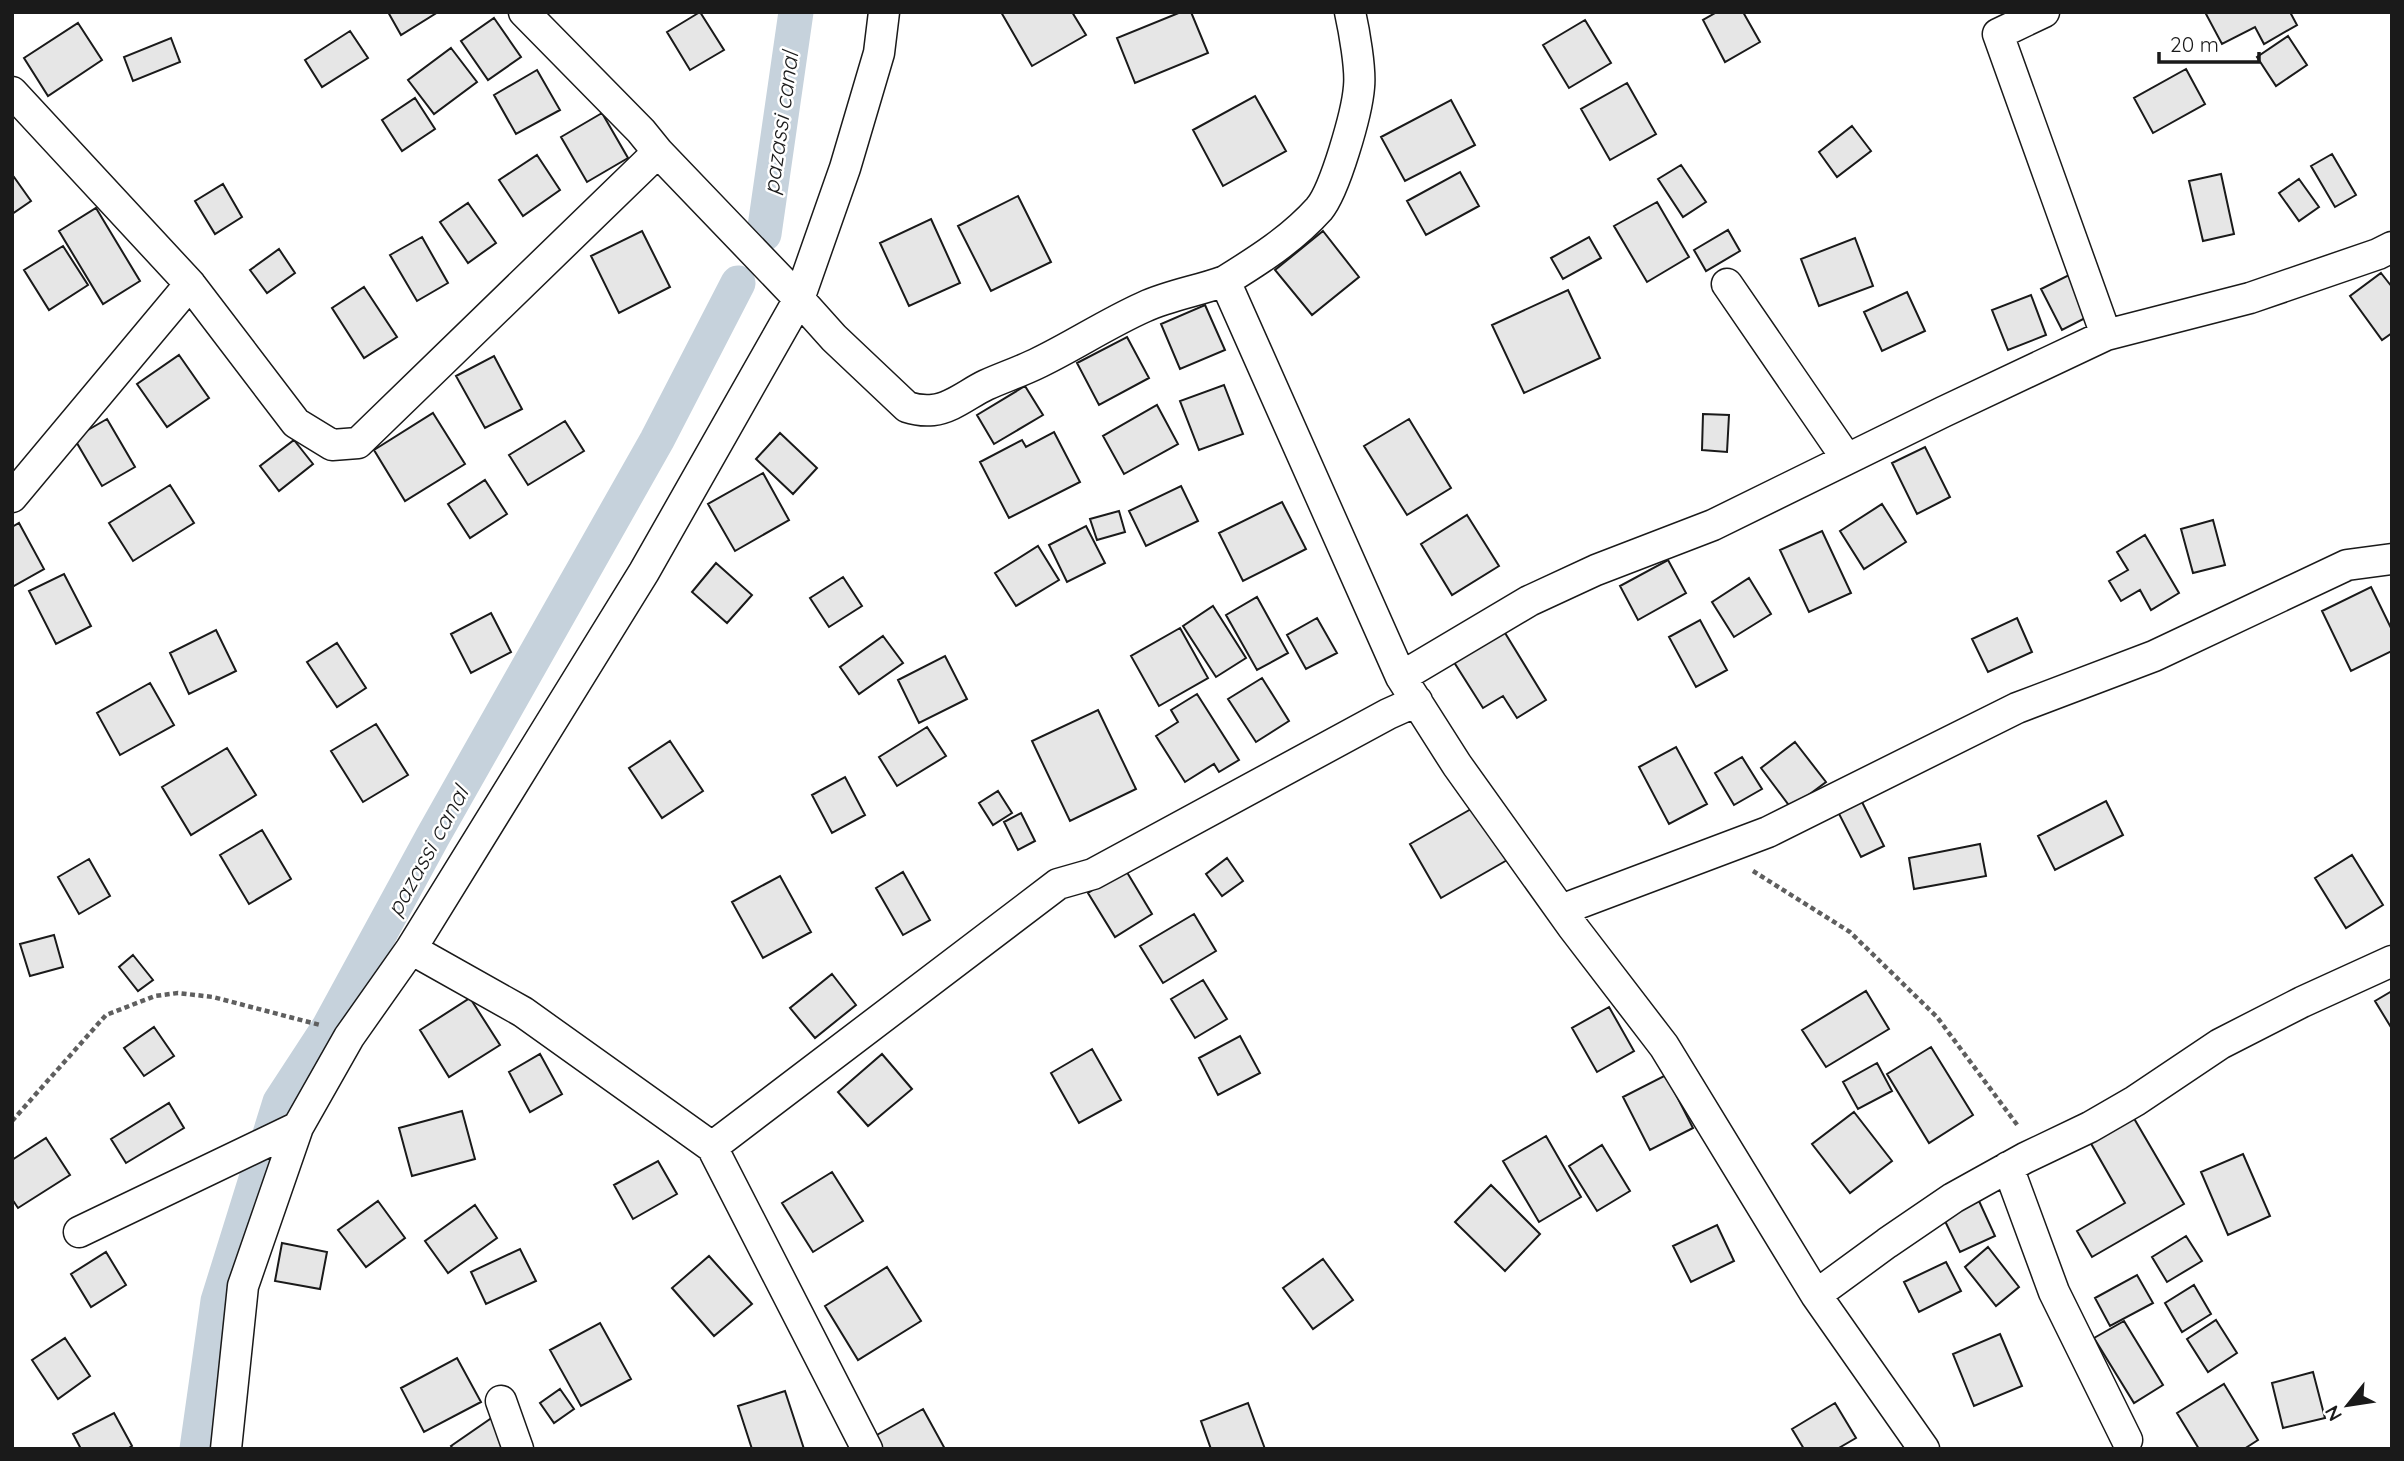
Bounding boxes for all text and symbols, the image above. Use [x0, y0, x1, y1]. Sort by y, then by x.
scale bar [2159, 21, 2259, 65]
text: 20 m [2170, 31, 2219, 57]
water label: pazassi canal [756, 47, 805, 196]
water label: pazassi canal [379, 779, 476, 921]
north arrow [2313, 1370, 2383, 1440]
text: N [2319, 1401, 2347, 1426]

